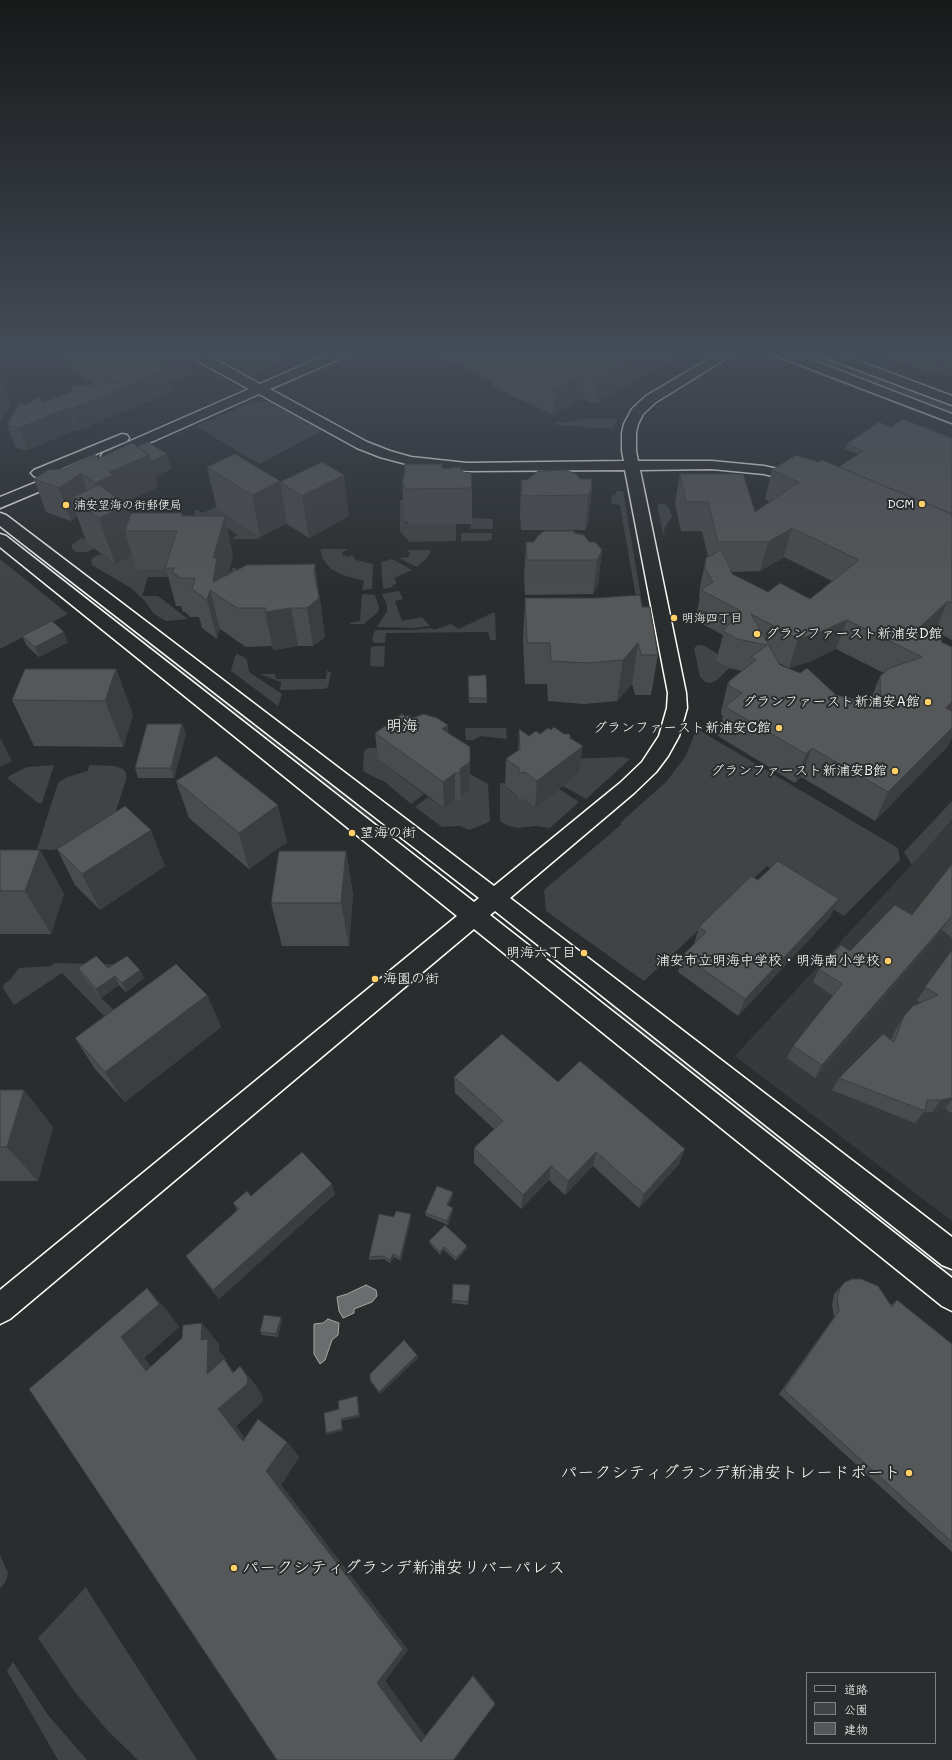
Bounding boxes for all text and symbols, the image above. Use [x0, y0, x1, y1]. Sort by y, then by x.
place label: DCM [888, 497, 914, 511]
place label: 浦安望海の街郵便局 [74, 498, 182, 512]
marker: DCM [917, 499, 927, 509]
marker: 浦安望海の街郵便局 [61, 500, 71, 510]
place label: 明海四丁目 [682, 611, 742, 625]
marker: 明海四丁目 [669, 613, 679, 623]
place label: グランファースト新浦安D館 [765, 626, 943, 642]
marker: グランファースト新浦安D館 [752, 629, 762, 639]
place label: グランファースト新浦安A館 [742, 694, 920, 710]
marker: グランファースト新浦安A館 [923, 697, 933, 707]
district label: 明海 [386, 716, 418, 736]
place label: グランファースト新浦安C館 [593, 720, 771, 736]
marker: グランファースト新浦安C館 [774, 723, 784, 733]
place label: グランファースト新浦安B館 [710, 763, 887, 779]
marker: グランファースト新浦安B館 [890, 766, 900, 776]
place label: 望海の街 [360, 825, 416, 841]
marker: 望海の街 [347, 828, 357, 838]
place label: 明海六丁目 [506, 945, 576, 961]
marker: 明海六丁目 [579, 948, 589, 958]
place label: 浦安市立明海中学校・明海南小学校 [656, 953, 880, 969]
marker: 浦安市立明海中学校・明海南小学校 [883, 956, 893, 966]
place label: 海園の街 [383, 971, 439, 987]
marker: 海園の街 [370, 974, 380, 984]
place label: パークシティグランデ新浦安トレードポート [560, 1463, 901, 1483]
marker: パークシティグランデ新浦安トレードポート [904, 1468, 914, 1478]
place label: パークシティグランデ新浦安リバーパレス [242, 1558, 565, 1578]
marker: パークシティグランデ新浦安リバーパレス [229, 1563, 239, 1573]
legend [806, 1672, 936, 1744]
text: 道路 [844, 1681, 868, 1697]
text: 公園 [844, 1701, 868, 1717]
text: 建物 [844, 1721, 868, 1737]

